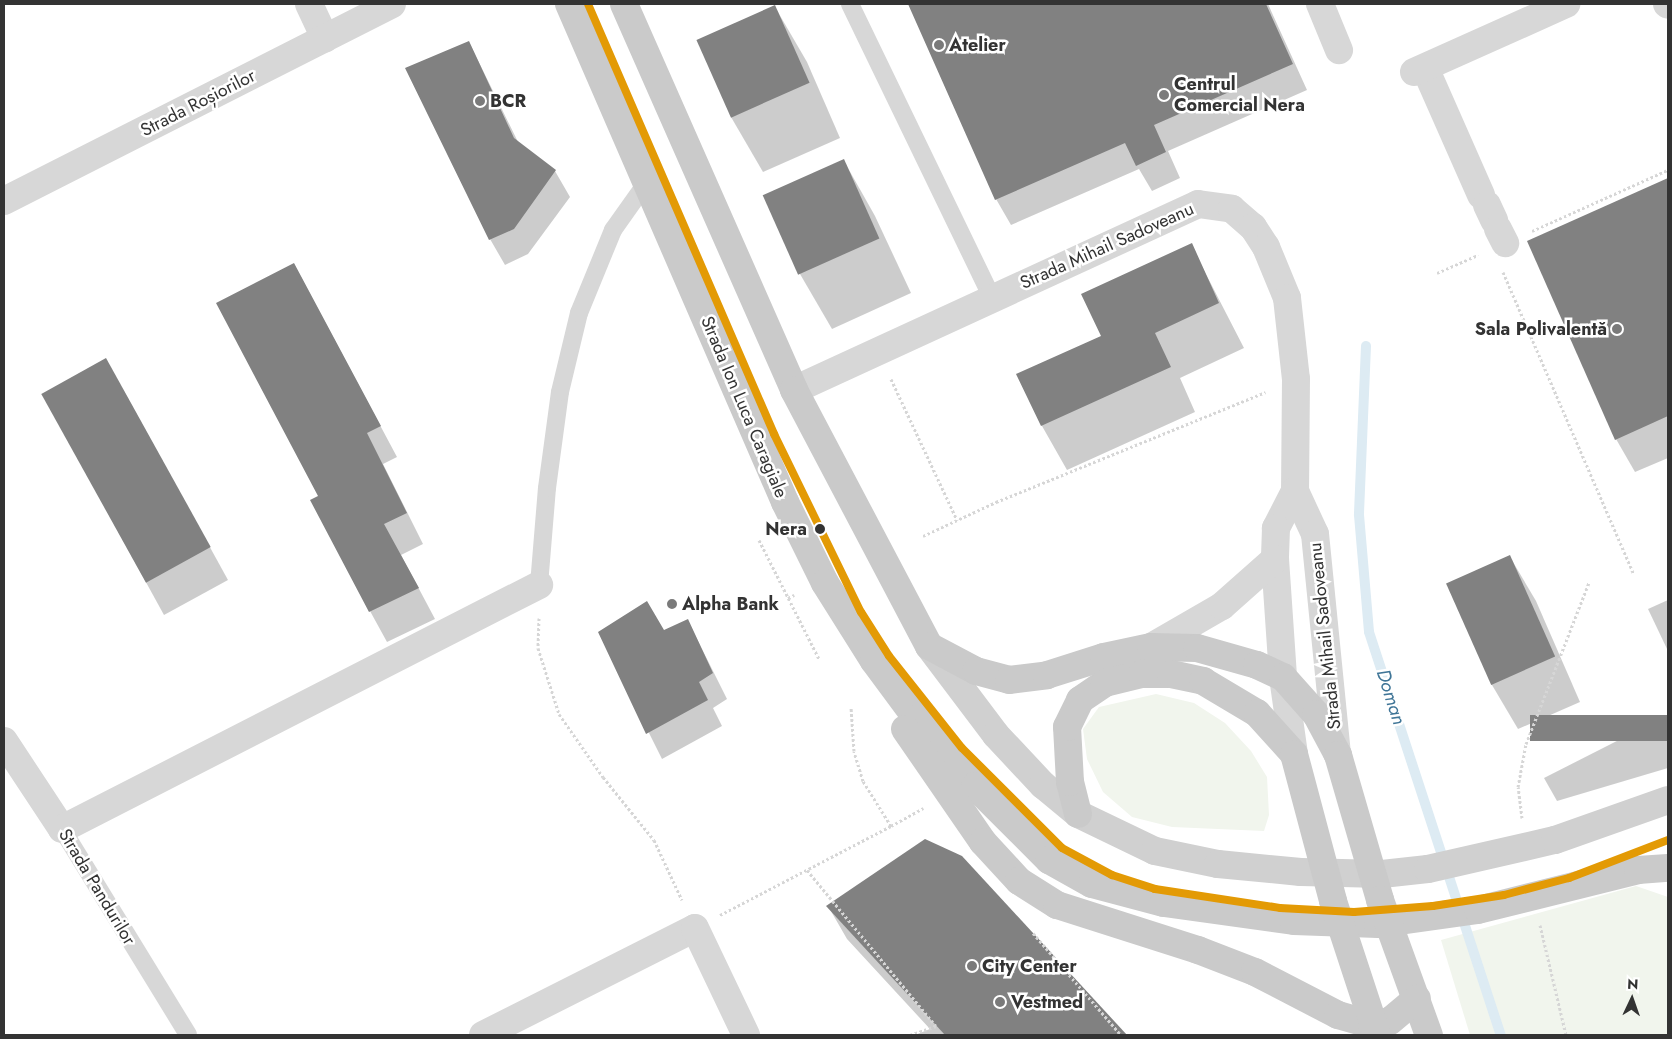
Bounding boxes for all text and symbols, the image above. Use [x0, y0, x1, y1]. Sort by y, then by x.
place label: Atelier [949, 34, 1006, 56]
marker: Atelier [933, 39, 945, 51]
street label: Strada Roșiorilor [137, 65, 259, 141]
place label: Centrul Comercial Nera [1174, 74, 1305, 116]
marker: Centrul Comercial Nera [1158, 89, 1170, 101]
place label: BCR [490, 90, 526, 112]
marker: BCR [474, 95, 486, 107]
street label: Strada Mihail Sadoveanu [1017, 198, 1197, 294]
street label: Strada Ion Luca Caragiale [696, 313, 792, 501]
place label: Sala Polivalentă [1475, 318, 1607, 340]
marker: Sala Polivalentă [1611, 323, 1623, 335]
place label: Nera [765, 518, 807, 540]
marker: Nera [811, 520, 829, 538]
street label: Strada Mihail Sadoveanu [1304, 542, 1346, 730]
place label: Alpha Bank [682, 593, 779, 615]
marker: Alpha Bank [666, 598, 678, 610]
water label: Doman [1371, 666, 1411, 728]
street label: Strada Pandurilor [54, 825, 140, 949]
place label: City Center [982, 955, 1077, 977]
marker: City Center [966, 960, 978, 972]
north arrow [1607, 974, 1657, 1024]
text: N [1627, 974, 1639, 994]
place label: Vestmed [1011, 991, 1083, 1013]
marker: Vestmed [993, 995, 1007, 1009]

